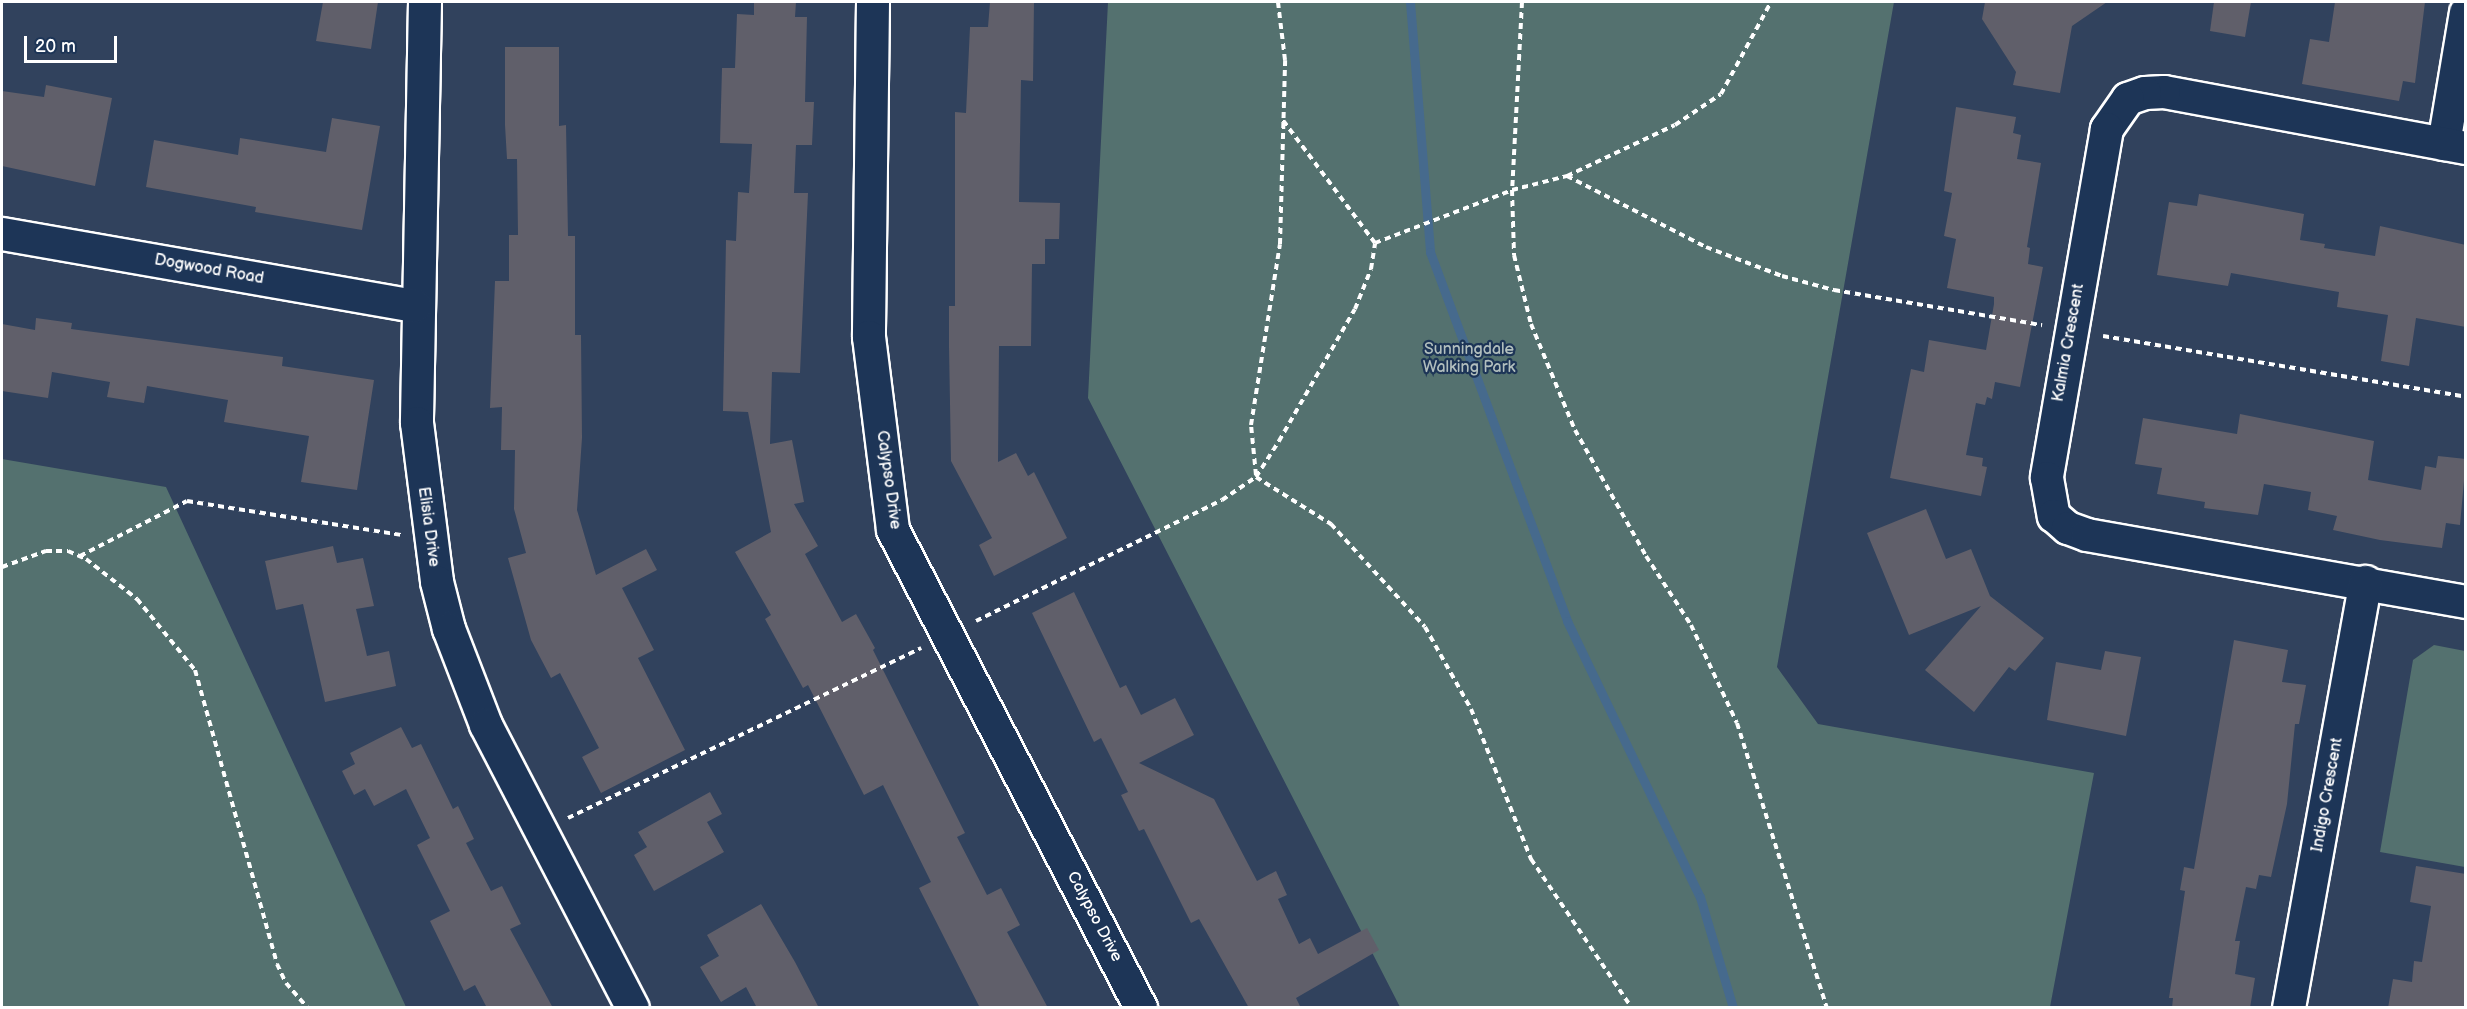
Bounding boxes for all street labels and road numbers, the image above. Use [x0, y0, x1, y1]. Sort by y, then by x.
street label: Dogwood Road [153, 251, 265, 289]
street label: Kalmia Crescent [2049, 283, 2089, 403]
street label: Calypso Drive [872, 429, 904, 531]
street label: Elisia Drive [413, 486, 443, 568]
street label: Indigo Crescent [2308, 736, 2348, 854]
street label: Calypso Drive [1062, 869, 1126, 965]

